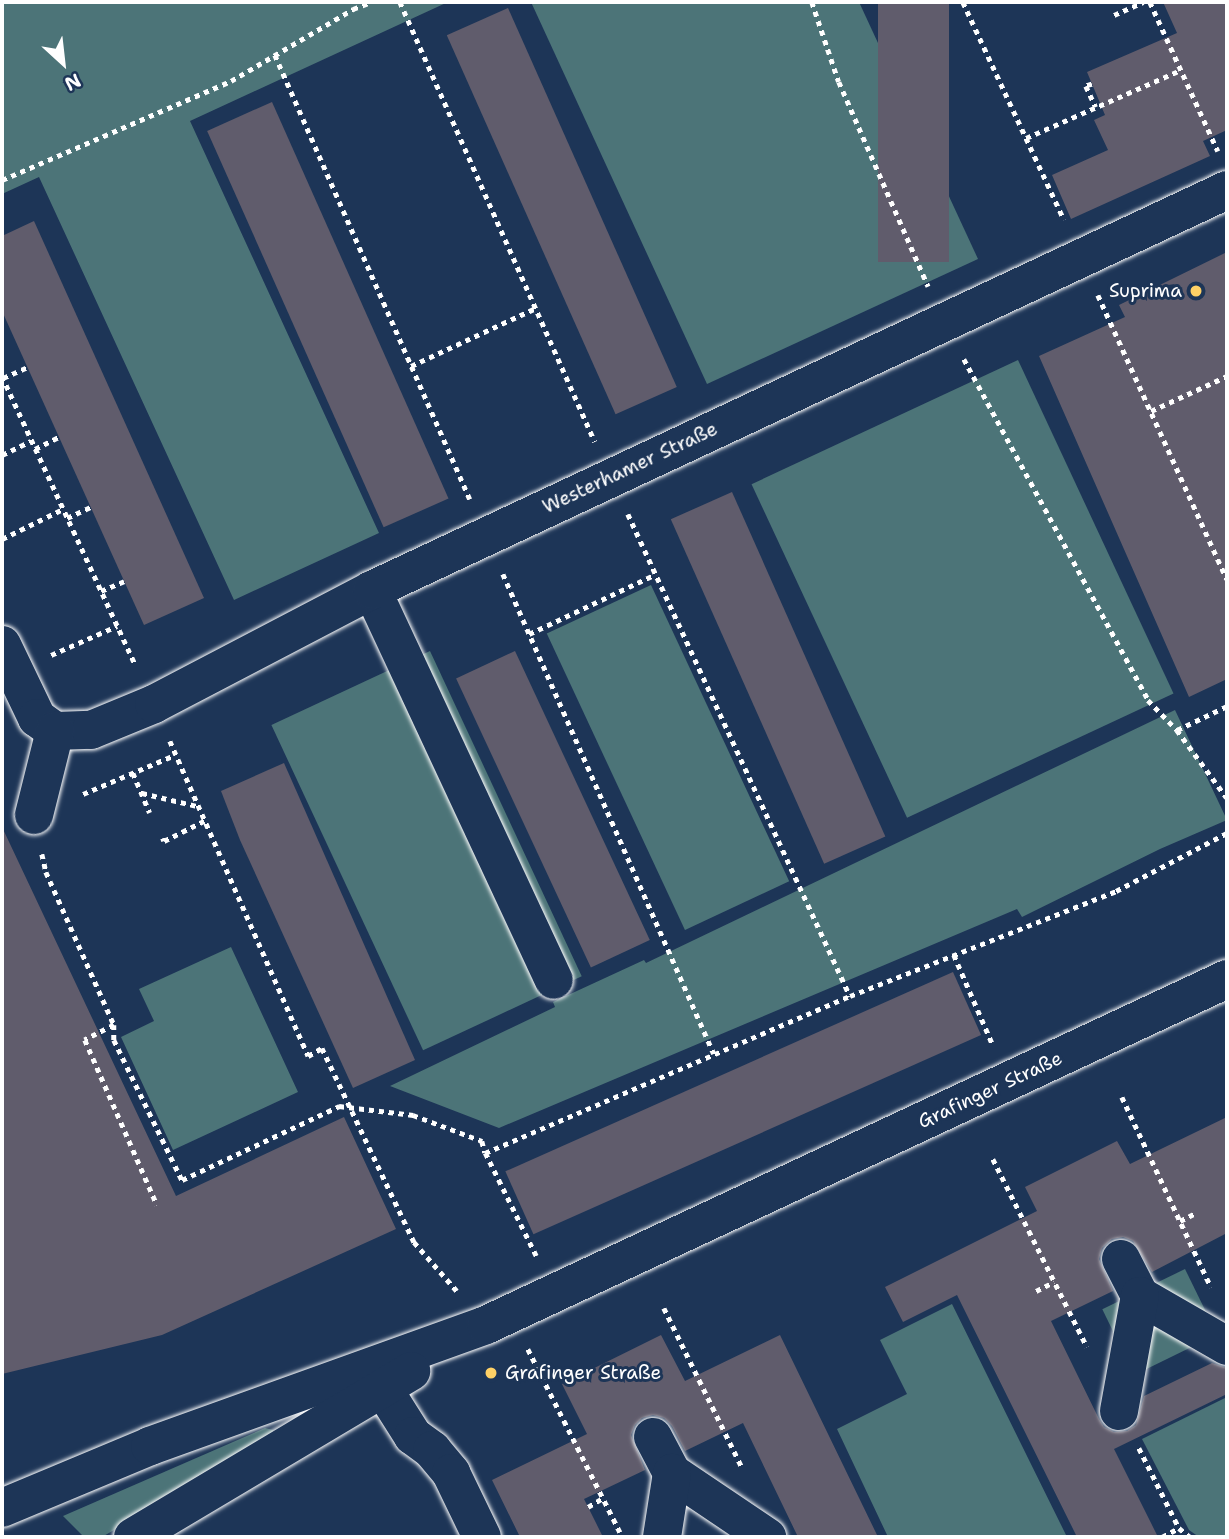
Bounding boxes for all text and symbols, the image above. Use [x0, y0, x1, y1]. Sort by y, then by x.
north arrow [28, 28, 98, 98]
text: N [60, 68, 85, 97]
place label: Suprima [1109, 280, 1182, 302]
marker: Suprima [1188, 283, 1204, 299]
street label: Westerhamer Straße [539, 417, 721, 519]
street label: Grafinger Straße [914, 1047, 1066, 1133]
place label: Grafinger Straße [505, 1362, 661, 1384]
marker: Grafinger Straße [483, 1365, 499, 1381]

